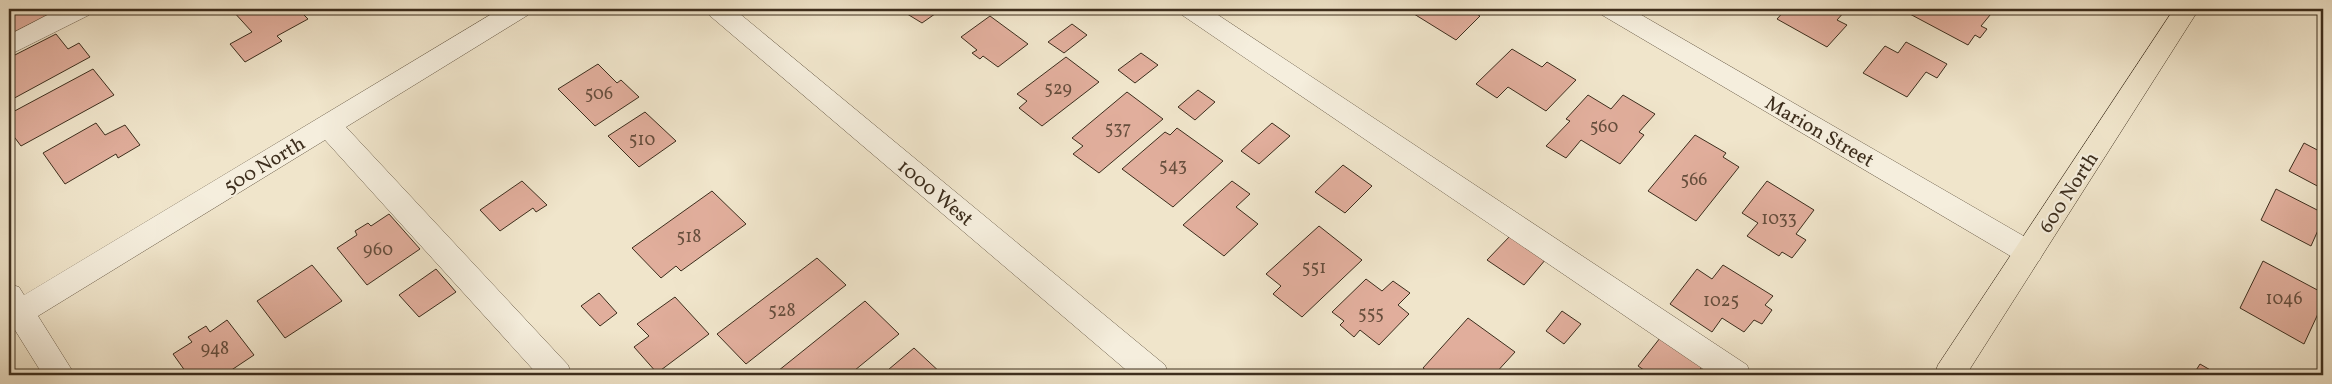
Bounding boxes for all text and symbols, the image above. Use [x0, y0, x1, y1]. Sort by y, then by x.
house number: 529 [1044, 77, 1072, 102]
house number: 506 [585, 82, 613, 107]
street label: Marion Street [1759, 90, 1879, 175]
house number: 560 [1590, 115, 1618, 140]
house number: 537 [1105, 117, 1131, 142]
house number: 510 [629, 128, 655, 153]
street label: 500 North [219, 130, 311, 201]
street label: 600 North [2033, 147, 2106, 239]
street label: 1000 West [891, 153, 979, 234]
house number: 543 [1159, 154, 1187, 179]
house number: 566 [1681, 168, 1707, 193]
house number: 1033 [1761, 207, 1797, 232]
house number: 518 [677, 225, 701, 250]
house number: 960 [363, 238, 393, 263]
house number: 551 [1302, 256, 1326, 281]
house number: 1046 [2265, 287, 2303, 312]
house number: 1025 [1703, 289, 1739, 314]
house number: 528 [768, 299, 796, 324]
house number: 555 [1358, 302, 1384, 327]
house number: 948 [201, 337, 229, 362]

